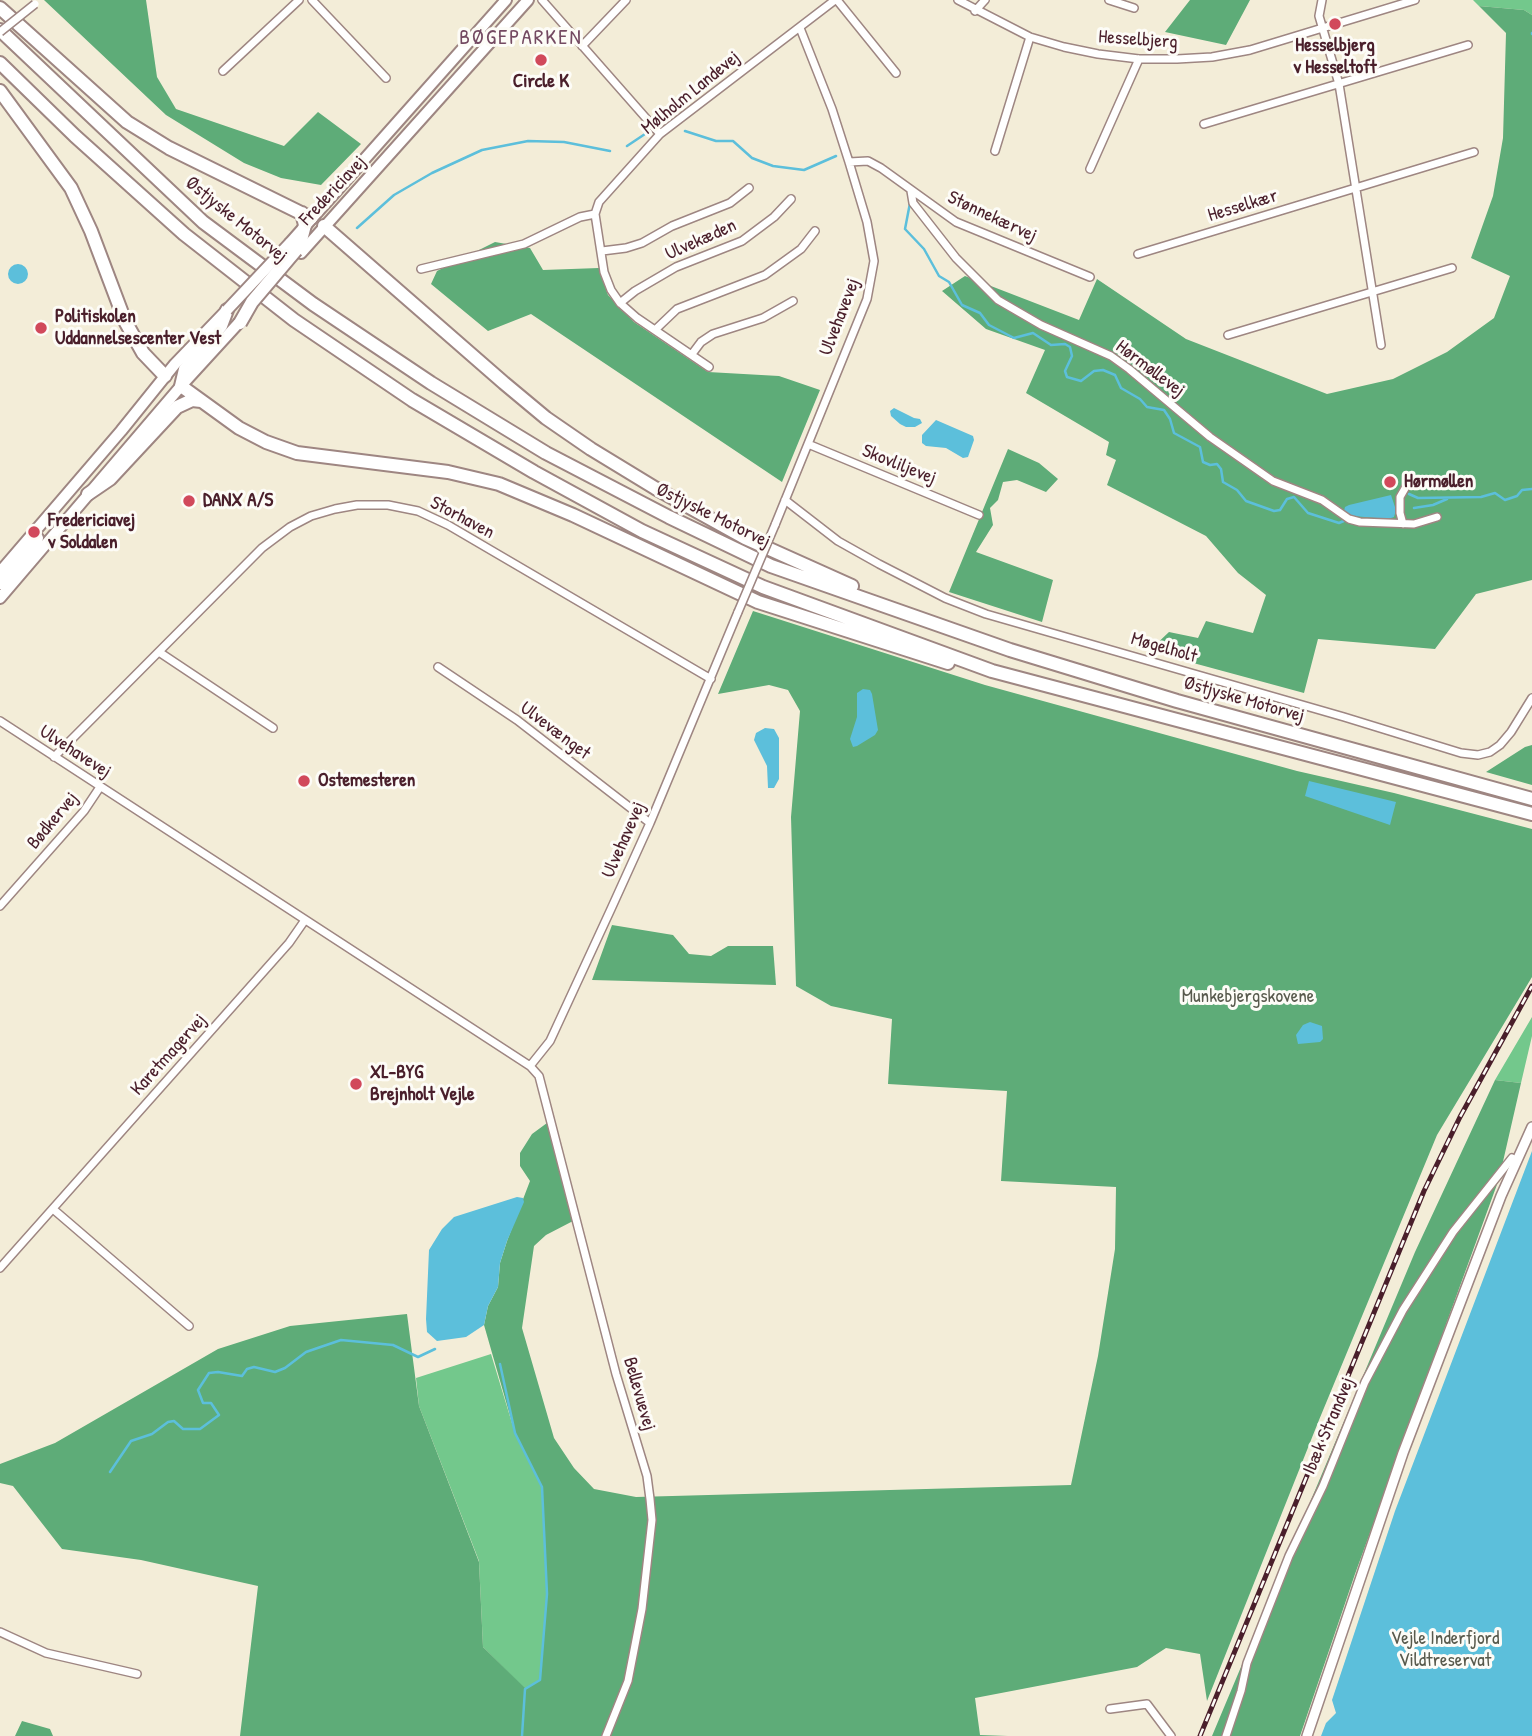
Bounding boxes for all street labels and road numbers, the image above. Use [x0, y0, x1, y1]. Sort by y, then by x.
street label: Hesselbjerg [1098, 26, 1178, 54]
street label: Mølholm Landevej [637, 46, 745, 140]
street label: Fredericiavej [295, 151, 371, 231]
street label: Østjyske Motorvej [180, 172, 292, 268]
street label: Hesselkær [1205, 185, 1281, 227]
street label: Stønnekærvej [944, 186, 1040, 248]
street label: Ulvekæden [662, 214, 740, 266]
street label: Ulvehavevej [815, 275, 865, 359]
street label: Hørmøllevej [1111, 336, 1189, 402]
street label: Skovliljevej [859, 440, 939, 490]
street label: Østjyske Motorvej [652, 478, 774, 554]
street label: Storhaven [426, 492, 498, 544]
street label: Møgelholt [1128, 628, 1200, 668]
street label: Østjyske Motorvej [1181, 672, 1307, 728]
street label: Ulvevænget [515, 697, 595, 765]
street label: Ulvehavevej [35, 720, 115, 784]
street label: Bødkervej [23, 788, 83, 854]
street label: Ulvehavevej [597, 798, 651, 882]
street label: Karetmagervej [126, 1009, 212, 1101]
street label: Bellevuevej [618, 1355, 660, 1433]
street label: Ibæk Strandvej [1298, 1374, 1360, 1478]

